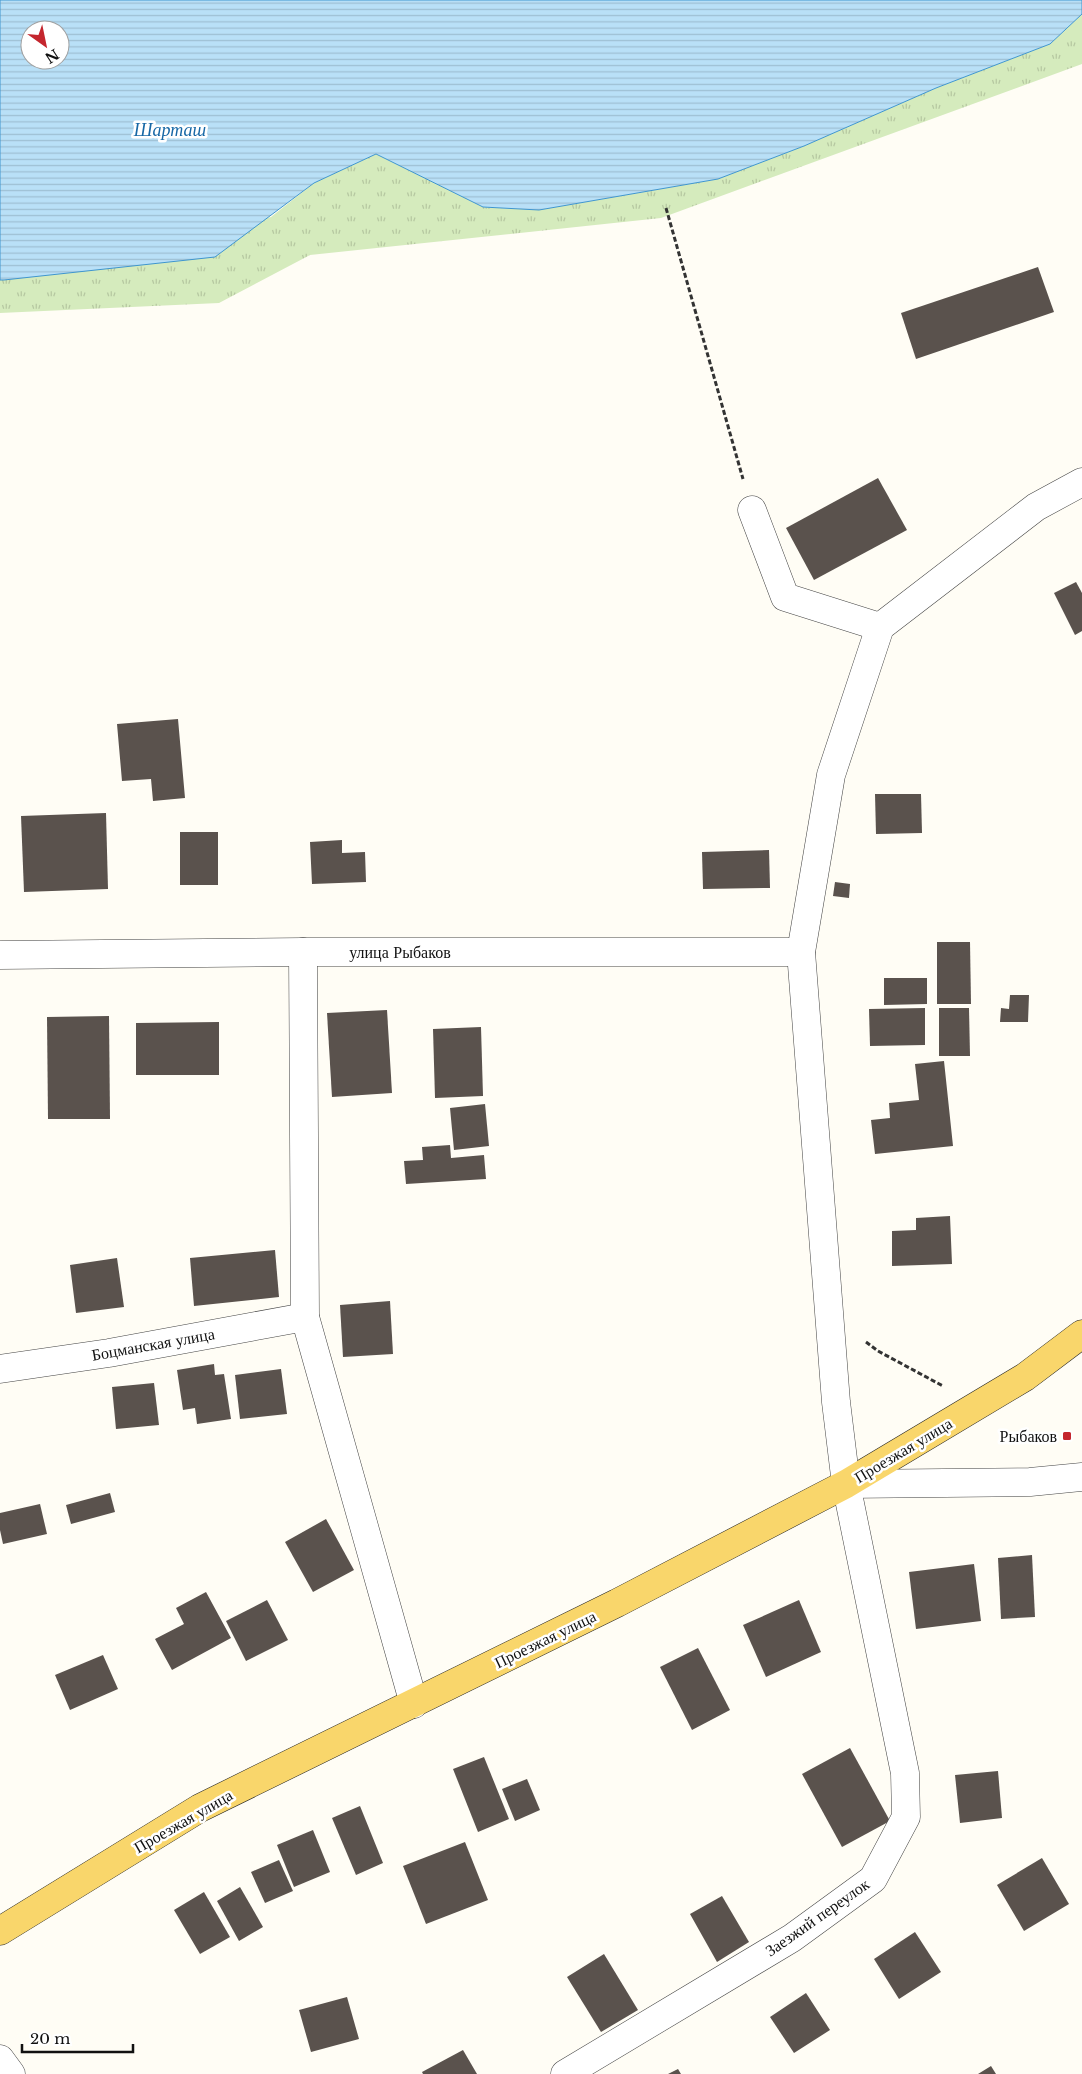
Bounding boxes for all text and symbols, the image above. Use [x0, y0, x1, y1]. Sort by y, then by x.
north arrow [20, 20, 70, 70]
text: N [42, 45, 63, 67]
water label: Шарташ [133, 119, 206, 141]
street label: улица Рыбаков [349, 942, 451, 962]
street label: Боцманская улица [90, 1323, 216, 1365]
street label: Проезжая улица [850, 1413, 956, 1487]
place label: Рыбаков [1000, 1426, 1057, 1446]
marker: Рыбаков [1061, 1430, 1073, 1442]
street label: Проезжая улица [491, 1606, 599, 1672]
street label: Проезжая улица [130, 1785, 236, 1857]
street label: Заезжий переулок [761, 1874, 873, 1960]
scale bar [22, 2022, 134, 2054]
text: 20 m [30, 2029, 70, 2048]

